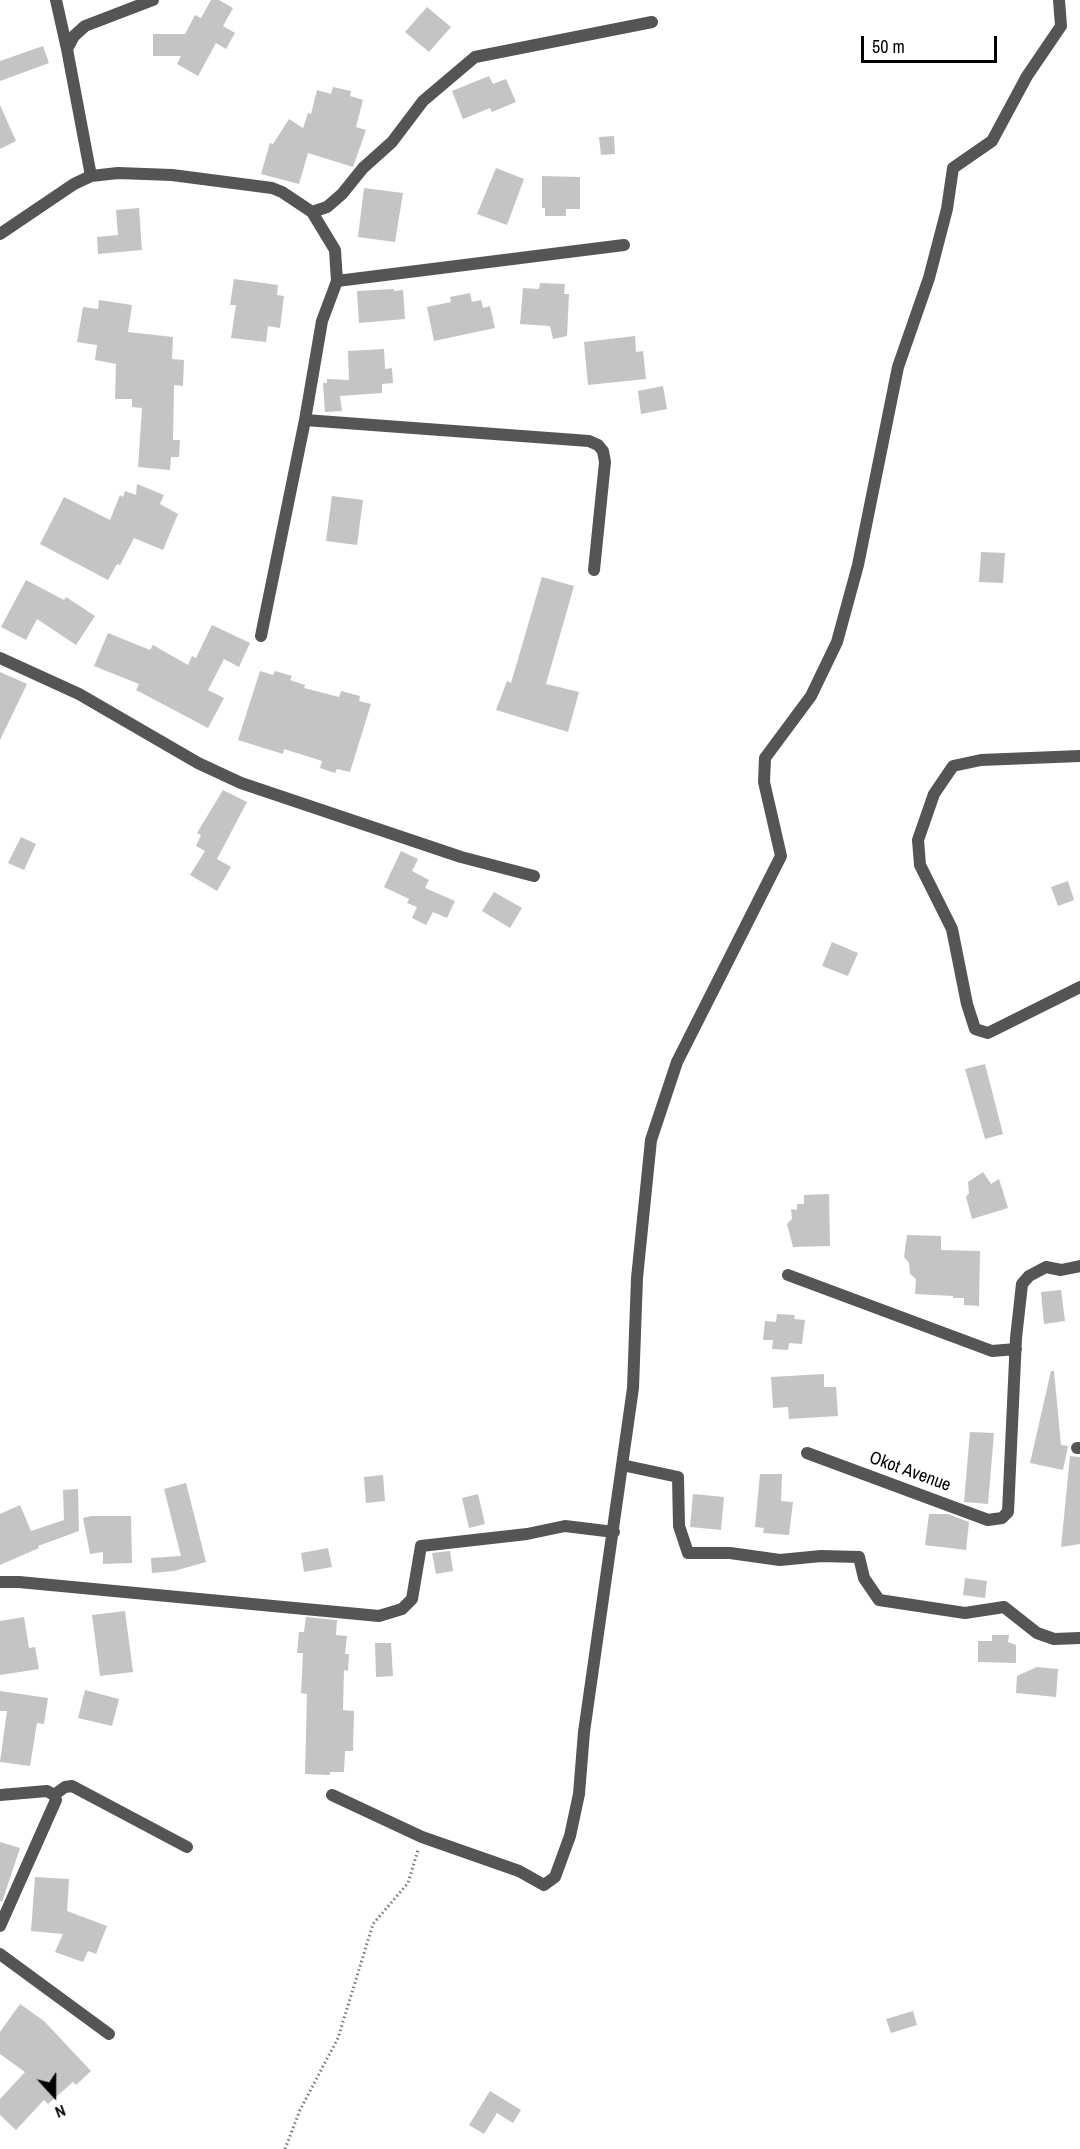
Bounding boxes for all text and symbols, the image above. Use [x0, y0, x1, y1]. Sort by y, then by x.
scale bar [864, 24, 1000, 62]
text: 50 m [872, 34, 905, 59]
street label: Okot Avenue [866, 1447, 954, 1497]
north arrow [24, 2065, 84, 2125]
text: N [52, 2100, 69, 2124]

